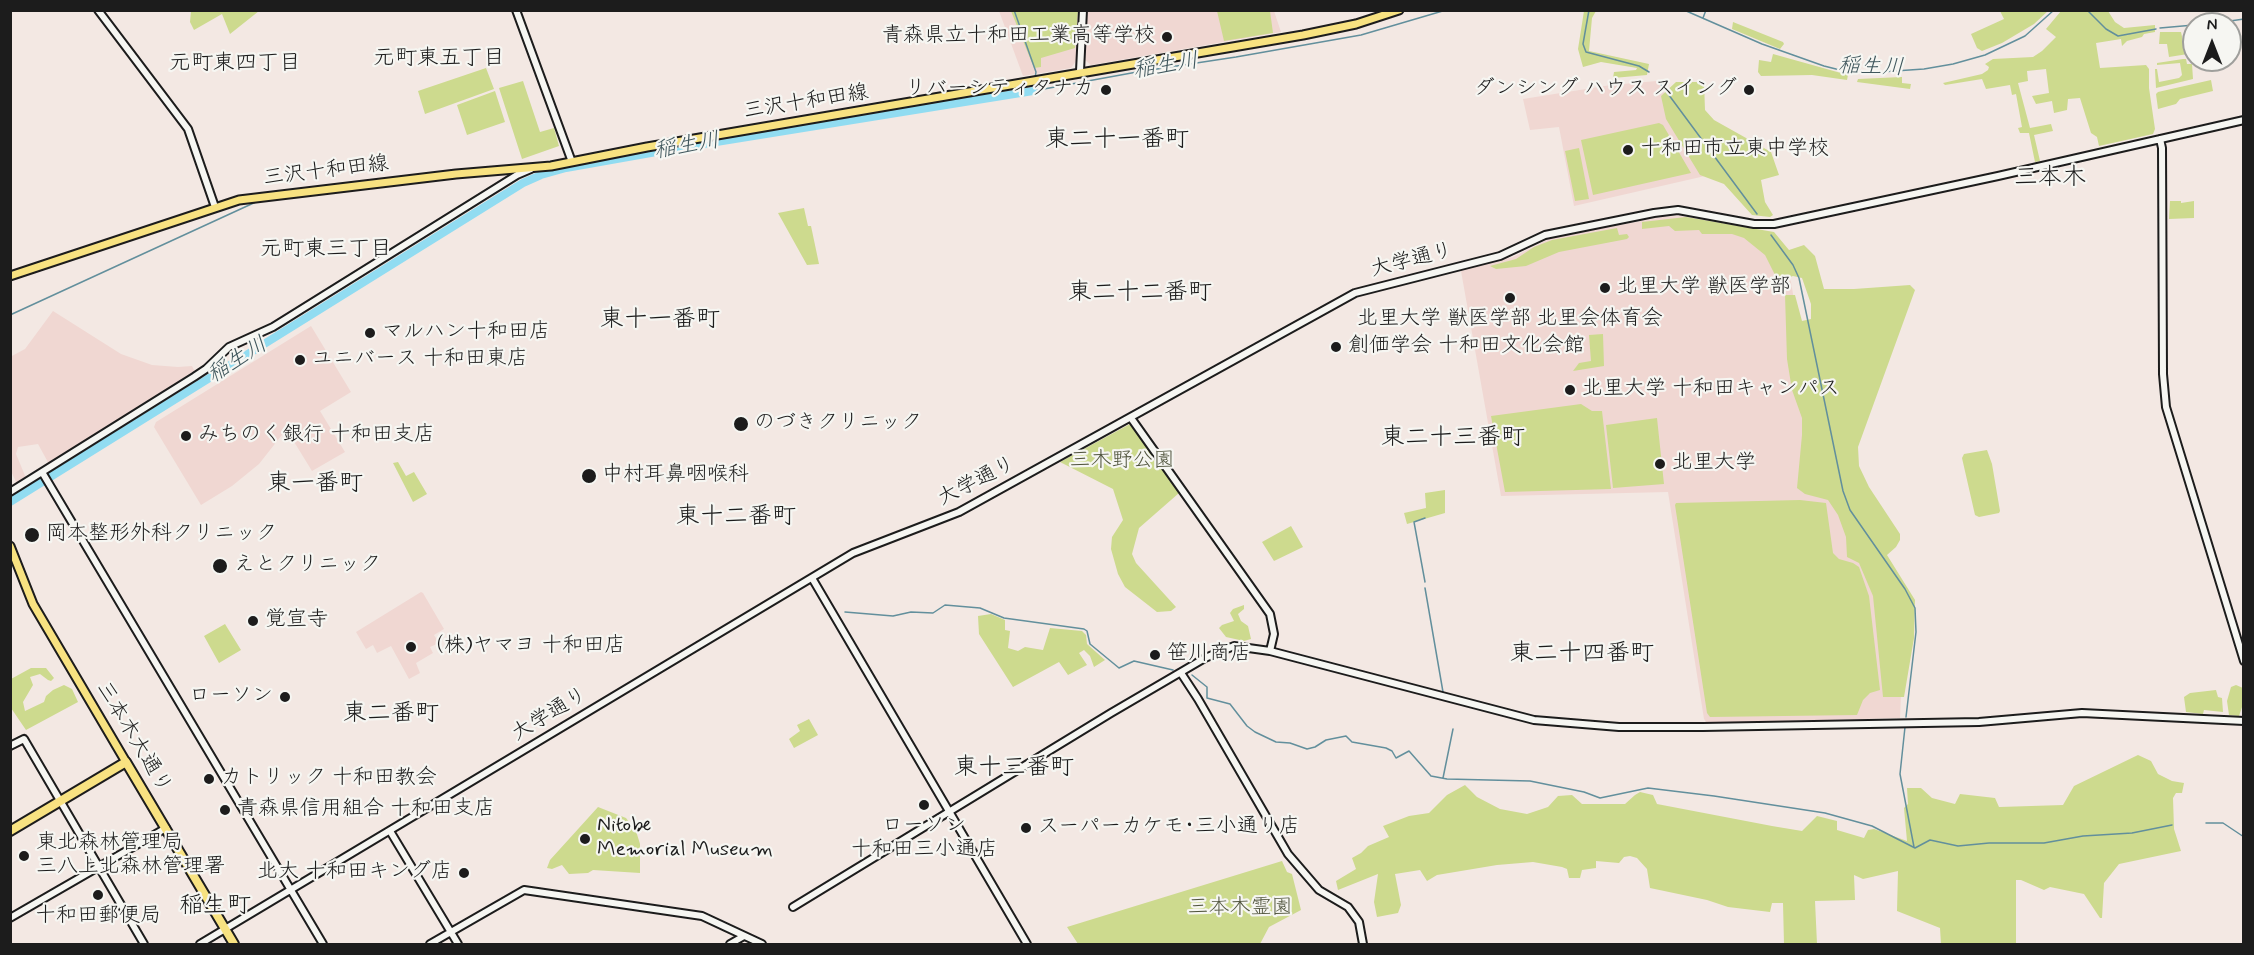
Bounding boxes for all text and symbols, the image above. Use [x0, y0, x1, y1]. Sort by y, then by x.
north arrow [2182, 12, 2242, 72]
text: N [2207, 15, 2217, 36]
place label: 青森県立十和田工業高等学校 [882, 24, 1155, 50]
marker: 青森県立十和田工業高等学校 [1160, 30, 1174, 44]
district label: 元町東五丁目 [373, 46, 505, 72]
water label: 稲生川 [1131, 49, 1201, 85]
district label: 元町東四丁目 [169, 51, 301, 77]
water label: 稲生川 [1838, 54, 1904, 82]
place label: リバーシティタナカ [905, 77, 1094, 103]
place label: ダンシング ハウス スイング [1474, 77, 1737, 103]
street label: 三沢十和田線 [742, 81, 870, 125]
marker: リバーシティタナカ [1099, 83, 1113, 97]
marker: ダンシング ハウス スイング [1742, 83, 1756, 97]
district label: 東二十一番町 [1045, 127, 1189, 155]
water label: 稲生川 [652, 128, 722, 166]
place label: 十和田市立東中学校 [1640, 137, 1829, 163]
marker: 十和田市立東中学校 [1621, 143, 1635, 157]
street label: 三沢十和田線 [262, 152, 390, 192]
district label: 三本木 [2014, 165, 2086, 193]
district label: 元町東三丁目 [260, 237, 392, 263]
street label: 大学通り [1368, 239, 1456, 283]
place label: 北里大学 獣医学部 [1617, 275, 1791, 301]
district label: 東二十二番町 [1068, 280, 1212, 308]
marker: 北里大学 獣医学部 [1598, 281, 1612, 295]
marker: 北里大学 獣医学部 北里会体育会 [1503, 291, 1517, 305]
district label: 東十一番町 [600, 307, 720, 335]
place label: 北里大学 獣医学部 北里会体育会 [1357, 307, 1663, 333]
place label: マルハン十和田店 [382, 320, 550, 346]
marker: マルハン十和田店 [363, 326, 377, 340]
water label: 稲生川 [203, 332, 273, 390]
place label: 創価学会 十和田文化会館 [1348, 334, 1585, 360]
marker: 創価学会 十和田文化会館 [1329, 340, 1343, 354]
place label: ユニバース 十和田東店 [312, 347, 528, 373]
marker: ユニバース 十和田東店 [293, 353, 307, 367]
place label: 北里大学 十和田キャンパス [1582, 377, 1840, 403]
marker: 北里大学 十和田キャンパス [1563, 383, 1577, 397]
place label: のづきクリニック [754, 411, 922, 437]
marker: のづきクリニック [732, 415, 750, 433]
place label: みちのく銀行 十和田支店 [198, 423, 435, 449]
district label: 東二十三番町 [1381, 425, 1525, 453]
marker: みちのく銀行 十和田支店 [179, 429, 193, 443]
park label: 三木野公園 [1070, 449, 1174, 475]
place label: 北里大学 [1672, 451, 1756, 477]
street label: 大学通り [934, 452, 1020, 512]
marker: 北里大学 [1653, 457, 1667, 471]
place label: 中村耳鼻咽喉科 [602, 463, 749, 489]
marker: 中村耳鼻咽喉科 [580, 467, 598, 485]
district label: 東一番町 [267, 471, 363, 499]
district label: 東十二番町 [676, 504, 796, 532]
place label: 岡本整形外科クリニック [46, 522, 277, 548]
marker: 岡本整形外科クリニック [23, 526, 41, 544]
place label: えとクリニック [234, 553, 381, 579]
marker: えとクリニック [211, 557, 229, 575]
place label: 覚宣寺 [265, 608, 328, 634]
marker: 覚宣寺 [246, 614, 260, 628]
place label: （株)ヤマヨ 十和田店 [423, 634, 625, 660]
marker: （株)ヤマヨ 十和田店 [404, 640, 418, 654]
district label: 東二十四番町 [1510, 641, 1654, 669]
place label: 笹川商店 [1167, 642, 1251, 668]
marker: 笹川商店 [1148, 648, 1162, 662]
street label: 三本木大通り [90, 678, 176, 798]
street label: 大学通り [508, 683, 592, 747]
place label: ローソン [189, 684, 273, 710]
marker: ローソン [278, 690, 292, 704]
district label: 東二番町 [343, 701, 439, 729]
district label: 東十三番町 [954, 755, 1074, 783]
place label: カトリック 十和田教会 [221, 766, 437, 792]
marker: カトリック 十和田教会 [202, 772, 216, 786]
place label: 青森県信用組合 十和田支店 [237, 797, 495, 823]
marker: ローソン 十和田三小通店 [917, 798, 931, 812]
marker: 青森県信用組合 十和田支店 [218, 803, 232, 817]
place label: Nitobe Memorial Museum [597, 814, 773, 864]
place label: ローソン 十和田三小通店 [851, 814, 997, 864]
place label: スーパーカケモ･三小通り店 [1038, 815, 1300, 841]
marker: スーパーカケモ･三小通り店 [1019, 821, 1033, 835]
place label: 東北森林管理局 三八上北森林管理署 [36, 831, 225, 881]
marker: Nitobe Memorial Museum [578, 832, 592, 846]
marker: 東北森林管理局 三八上北森林管理署 [17, 849, 31, 863]
place label: 北大 十和田キング店 [257, 860, 452, 886]
marker: 北大 十和田キング店 [457, 866, 471, 880]
marker: 十和田郵便局 [91, 888, 105, 902]
district label: 稲生町 [179, 893, 251, 921]
park label: 三本木霊園 [1188, 896, 1292, 922]
place label: 十和田郵便局 [35, 904, 161, 930]

